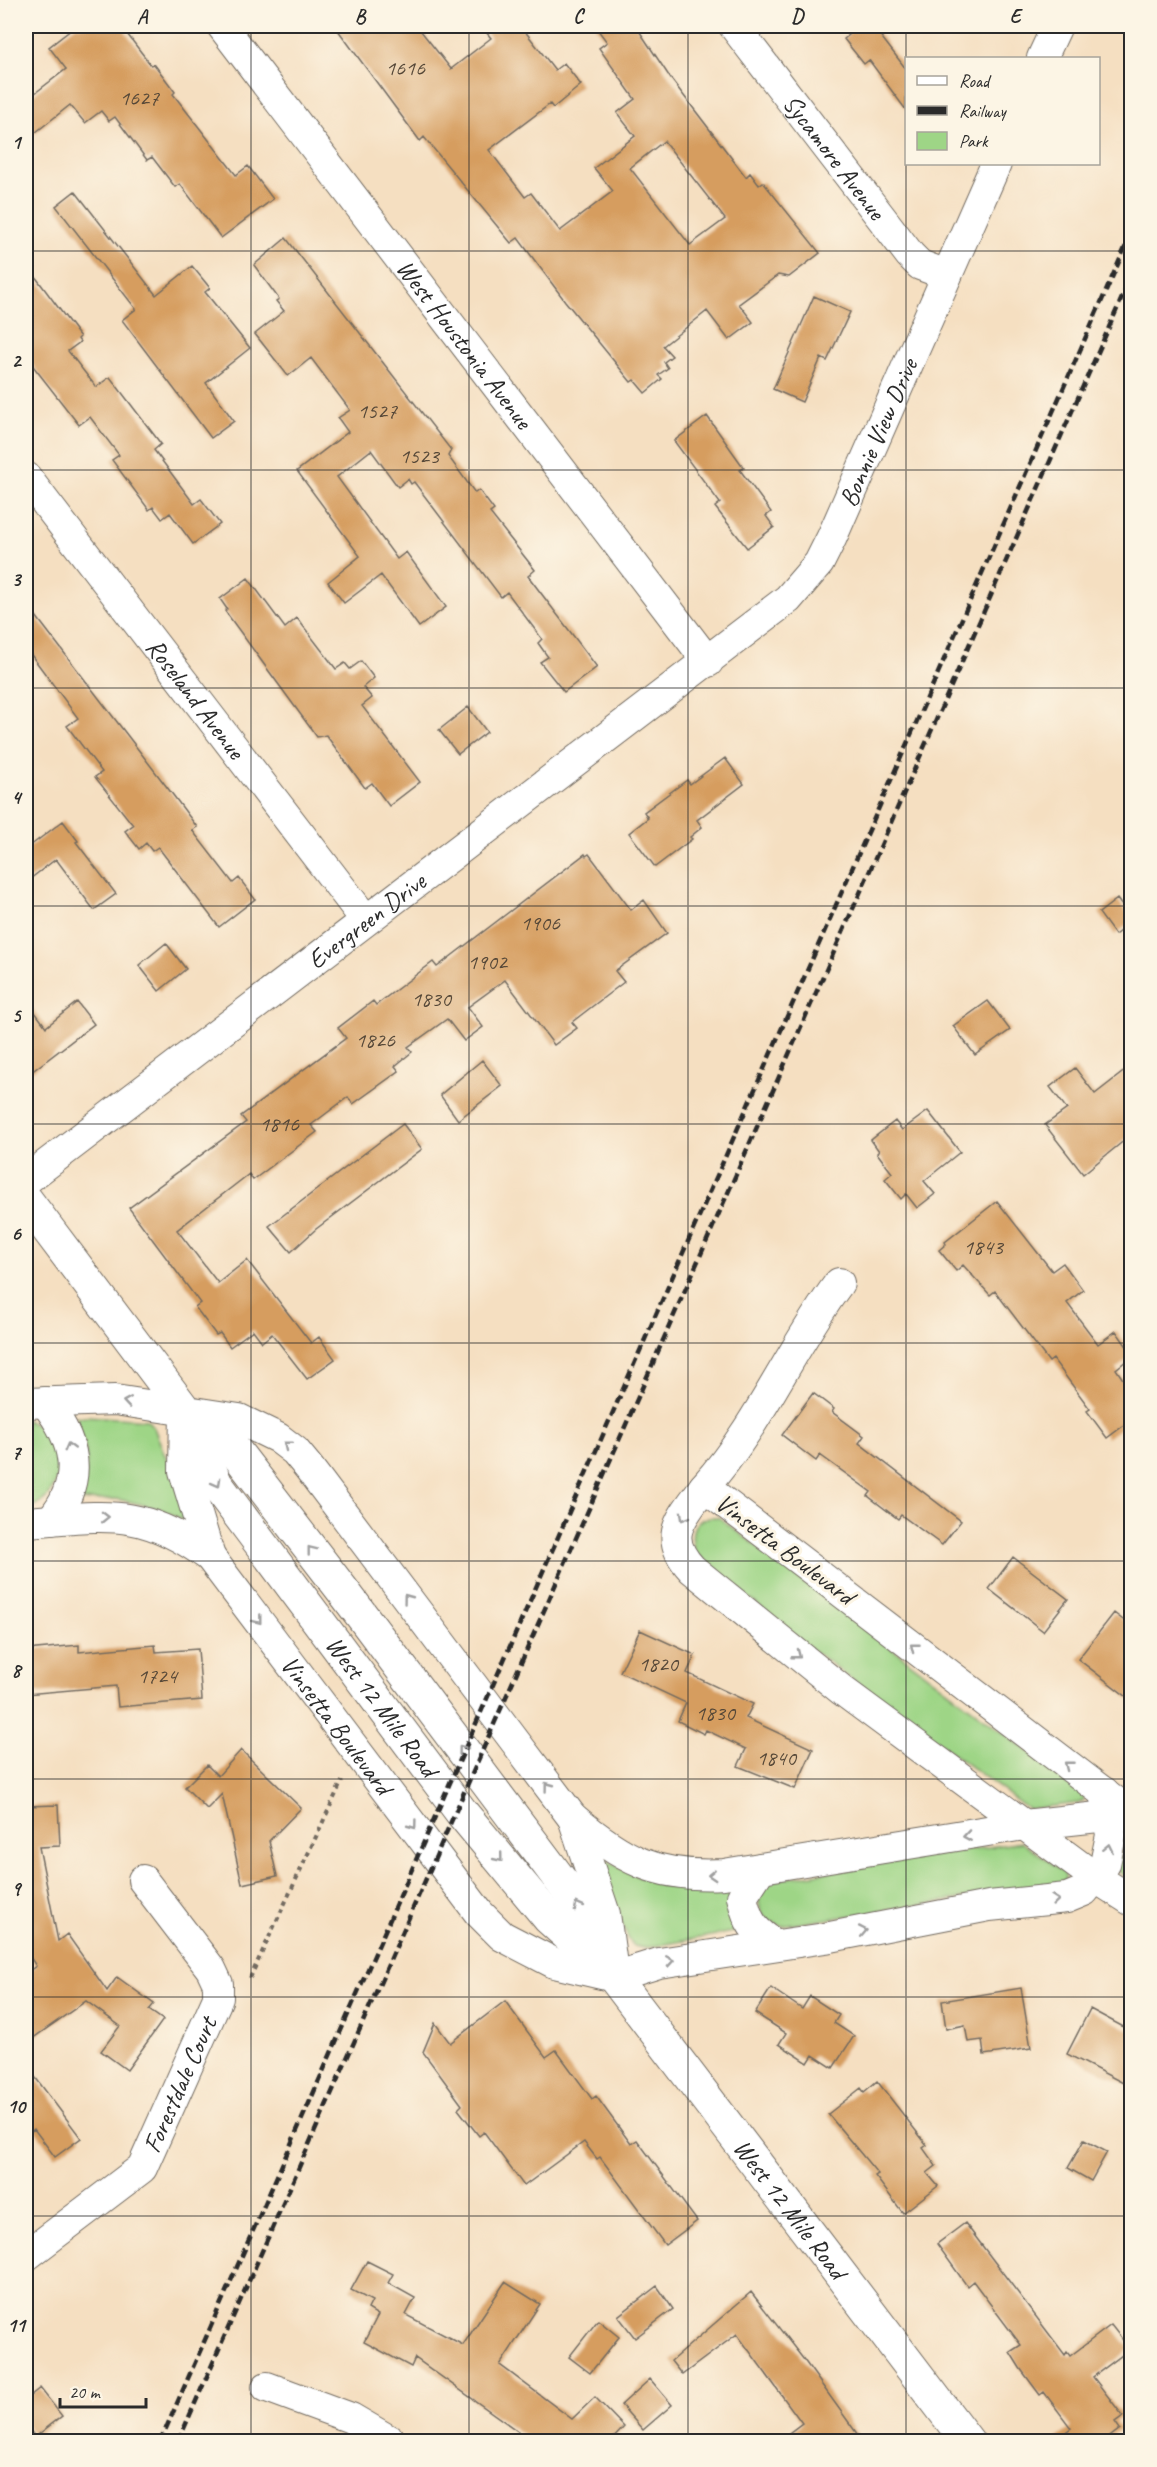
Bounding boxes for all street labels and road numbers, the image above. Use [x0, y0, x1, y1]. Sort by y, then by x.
street label: Sycamore Avenue [776, 88, 894, 227]
street label: West Houstonia Avenue [390, 252, 541, 436]
street label: Bonnie View Drive [831, 351, 926, 511]
street label: Roseland Avenue [139, 631, 253, 767]
street label: Evergreen Drive [301, 864, 433, 976]
street label: Vinsetta Boulevard [709, 1486, 864, 1614]
street label: West 12 Mile Road [319, 1629, 448, 1786]
street label: Vinsetta Boulevard [274, 1649, 402, 1804]
street label: Forestdale Court [135, 2009, 225, 2157]
street label: West 12 Mile Road [726, 2132, 857, 2288]

